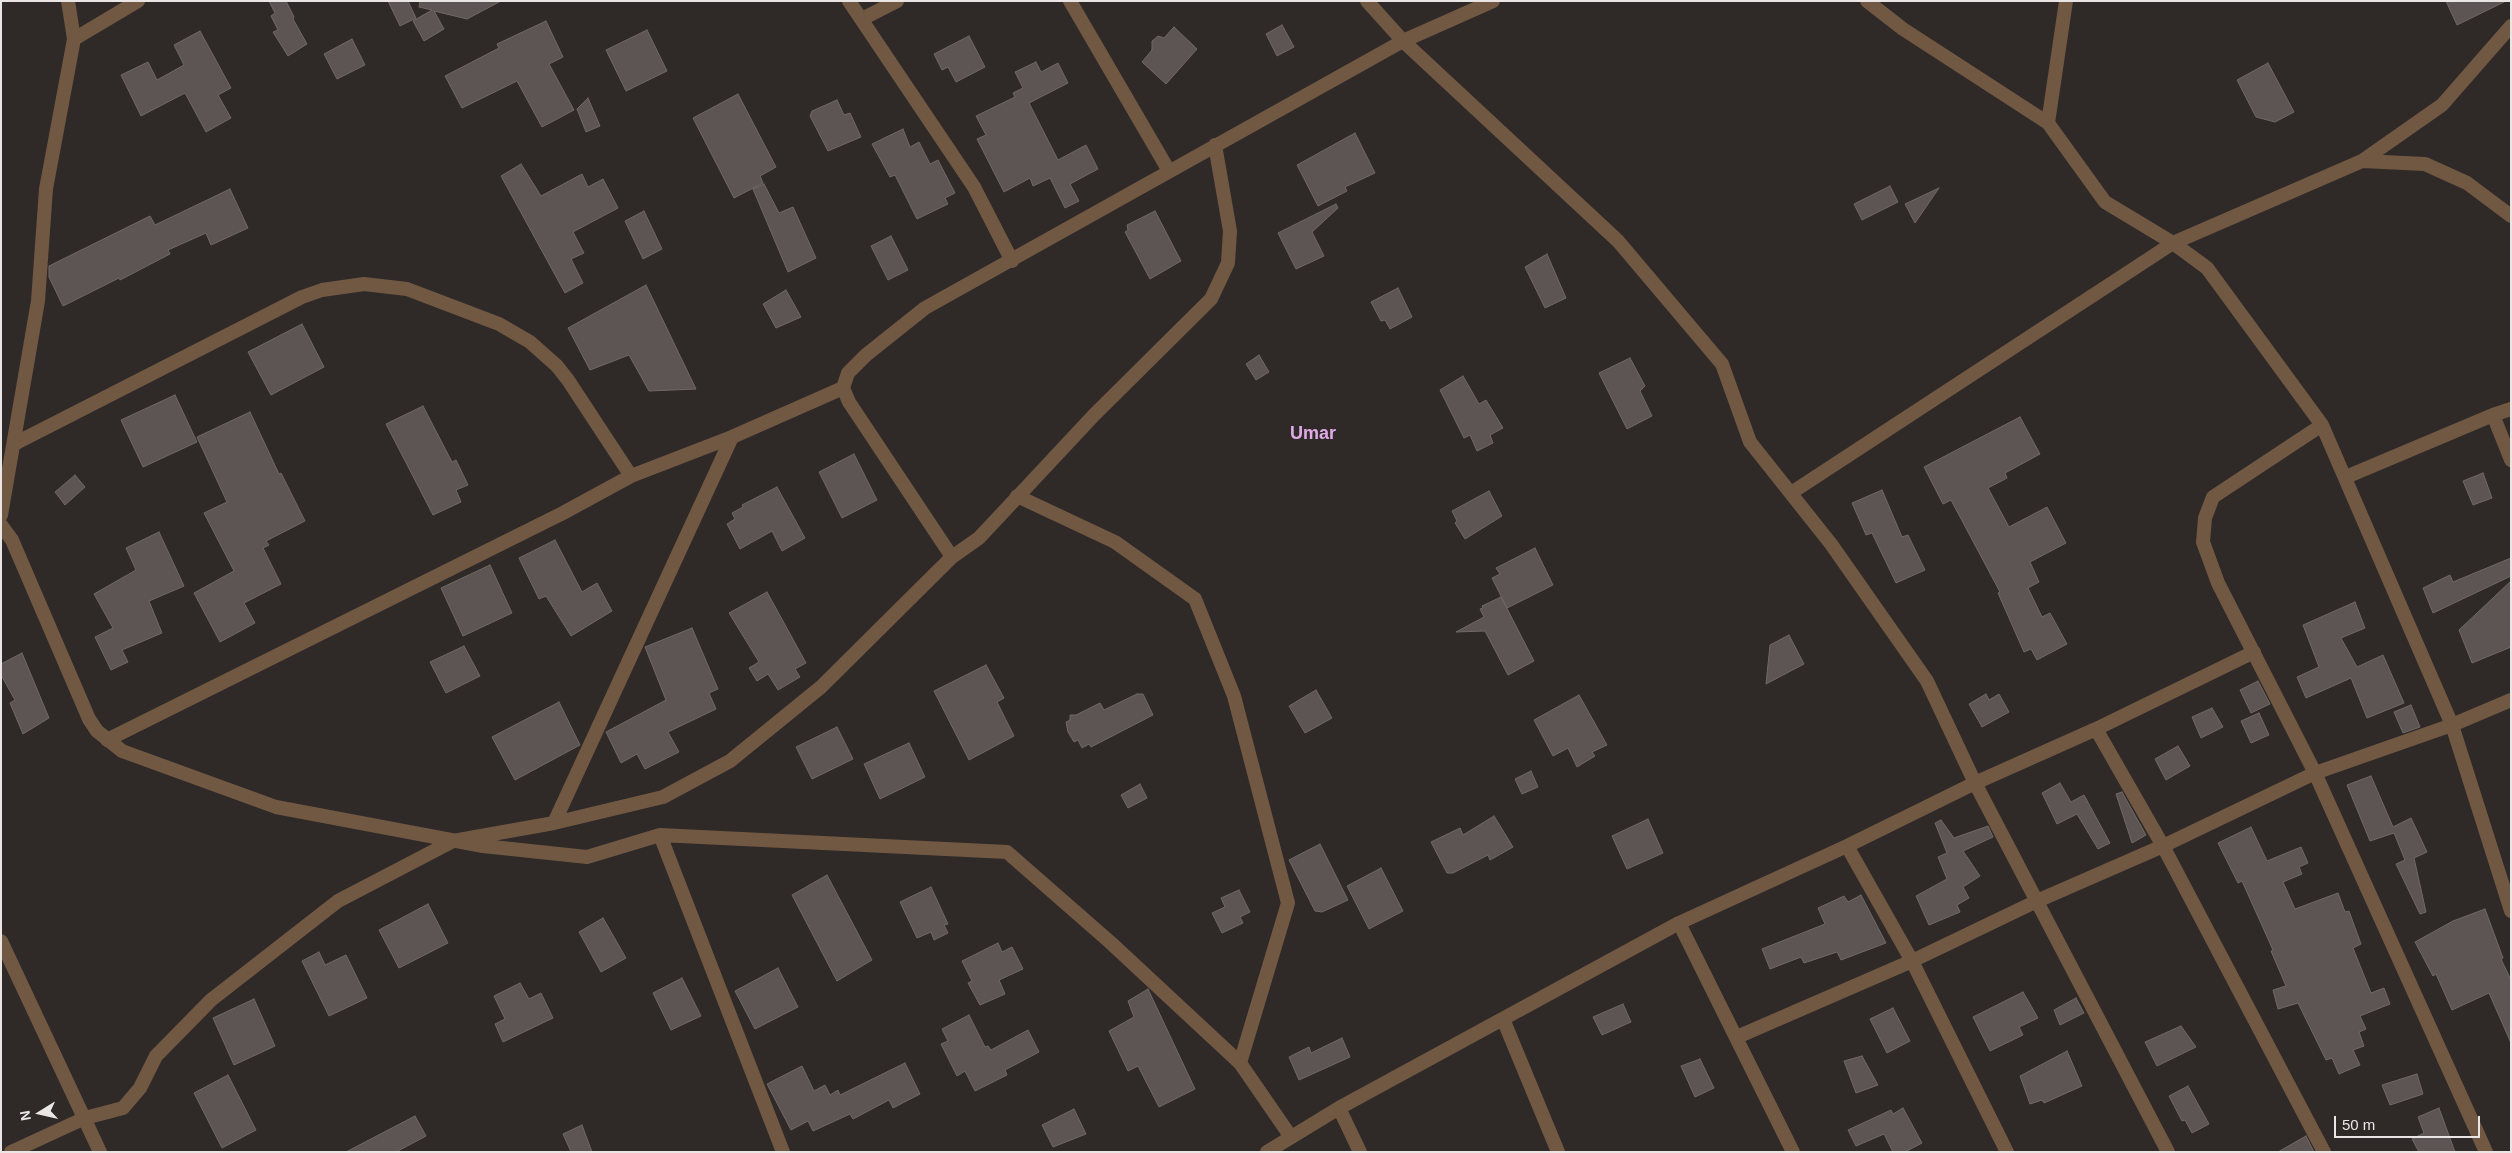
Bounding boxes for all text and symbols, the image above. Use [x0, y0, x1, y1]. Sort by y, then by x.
district label: Umar [1290, 423, 1336, 445]
north arrow [15, 1088, 65, 1138]
scale bar [2337, 1106, 2483, 1138]
text: N [16, 1109, 34, 1122]
text: 50 m [2342, 1116, 2375, 1133]

